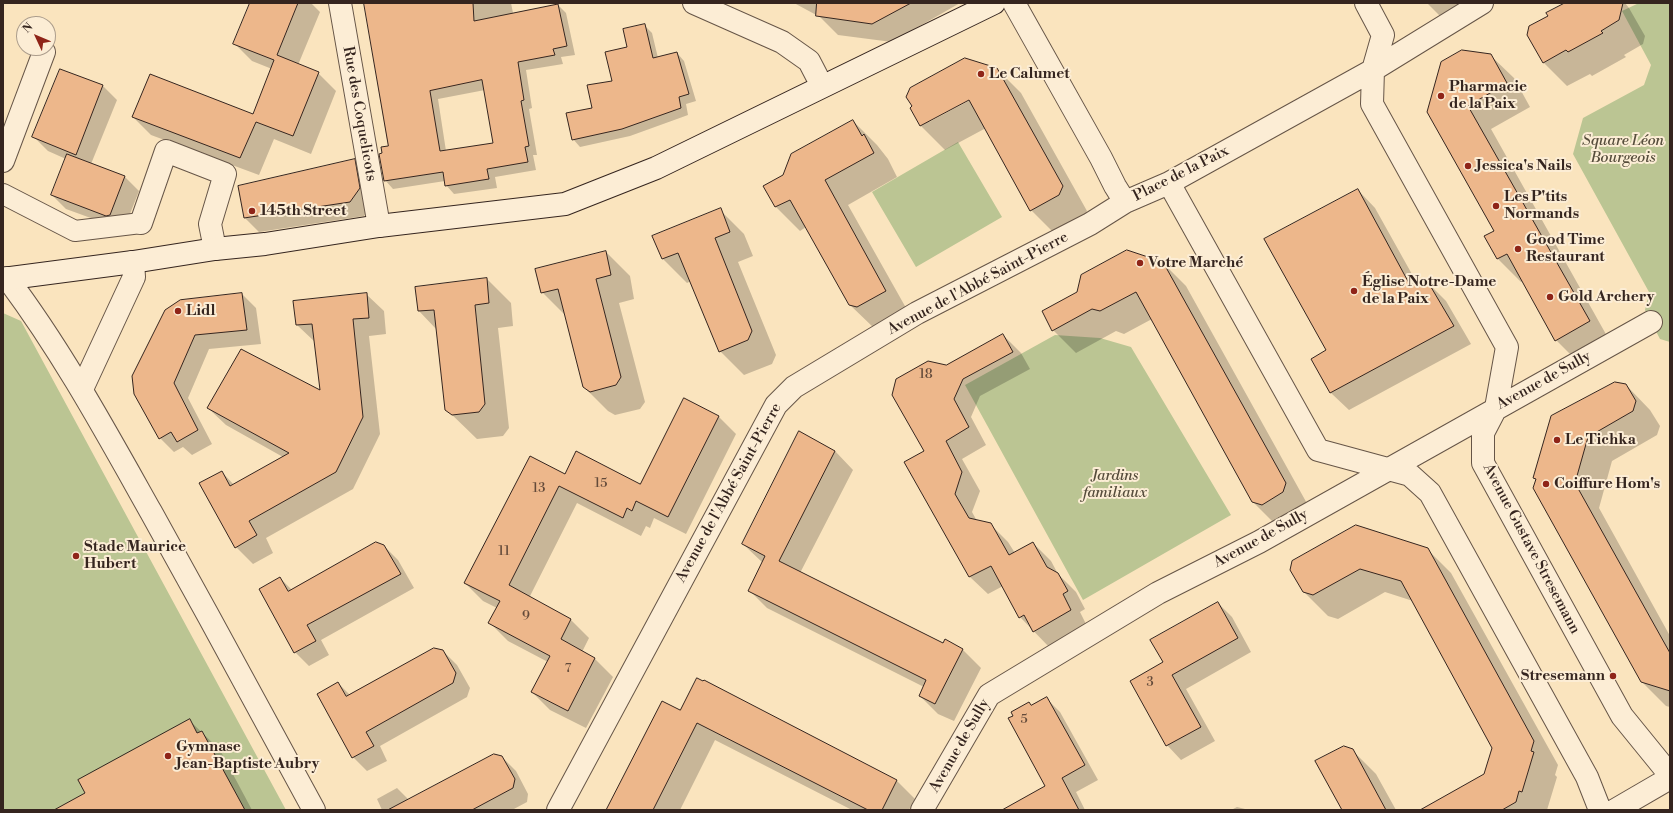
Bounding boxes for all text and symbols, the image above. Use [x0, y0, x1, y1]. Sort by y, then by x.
north arrow [16, 16, 56, 56]
text: N [20, 20, 36, 36]
street label: Rue des Coquelicots [338, 45, 380, 183]
place label: Le Calumet [989, 65, 1070, 83]
marker: Le Calumet [976, 69, 986, 79]
place label: Pharmacie de la Paix [1449, 78, 1527, 113]
marker: Pharmacie de la Paix [1436, 91, 1446, 101]
park label: Square Léon Bourgeois [1582, 132, 1664, 167]
street label: Place de la Paix [1130, 142, 1232, 206]
place label: Jessica's Nails [1476, 157, 1572, 175]
marker: Jessica's Nails [1463, 161, 1473, 171]
place label: Les P'tits Normands [1504, 188, 1579, 223]
marker: Les P'tits Normands [1491, 201, 1501, 211]
place label: 145th Street [260, 202, 346, 220]
marker: 145th Street [247, 206, 257, 216]
street label: Avenue de l'Abbé Saint-Pierre [885, 229, 1071, 339]
place label: Good Time Restaurant [1526, 231, 1605, 266]
marker: Good Time Restaurant [1513, 244, 1523, 254]
place label: Votre Marché [1148, 254, 1243, 272]
marker: Votre Marché [1135, 258, 1145, 268]
place label: Église Notre-Dame de la Paix [1362, 273, 1496, 308]
marker: Église Notre-Dame de la Paix [1349, 286, 1359, 296]
place label: Gold Archery [1558, 288, 1654, 306]
marker: Gold Archery [1545, 292, 1555, 302]
place label: Lidl [186, 302, 215, 320]
marker: Lidl [173, 306, 183, 316]
street label: Avenue de Sully [1494, 348, 1594, 414]
house number: 18 [919, 367, 933, 383]
street label: Avenue de l'Abbé Saint-Pierre [672, 400, 786, 586]
place label: Le Tichka [1565, 431, 1636, 449]
marker: Le Tichka [1552, 435, 1562, 445]
street label: Avenue Gustave Stresemann [1478, 461, 1584, 637]
park label: Jardins familiaux [1083, 467, 1147, 502]
place label: Coiffure Hom's [1554, 475, 1660, 493]
house number: 15 [595, 476, 607, 492]
marker: Coiffure Hom's [1541, 479, 1551, 489]
house number: 13 [533, 481, 545, 497]
street label: Avenue de Sully [1211, 506, 1311, 572]
place label: Stade Maurice Hubert [84, 538, 186, 573]
house number: 11 [498, 544, 510, 560]
marker: Stade Maurice Hubert [71, 551, 81, 561]
house number: 9 [522, 609, 530, 625]
house number: 7 [565, 661, 571, 677]
place label: Stresemann [1521, 667, 1605, 685]
marker: Stresemann [1608, 671, 1618, 681]
house number: 3 [1146, 675, 1154, 691]
street label: Avenue de Sully [926, 696, 994, 796]
house number: 5 [1020, 712, 1028, 728]
place label: Gymnase Jean-Baptiste Aubry [176, 738, 319, 773]
marker: Gymnase Jean-Baptiste Aubry [163, 751, 173, 761]

